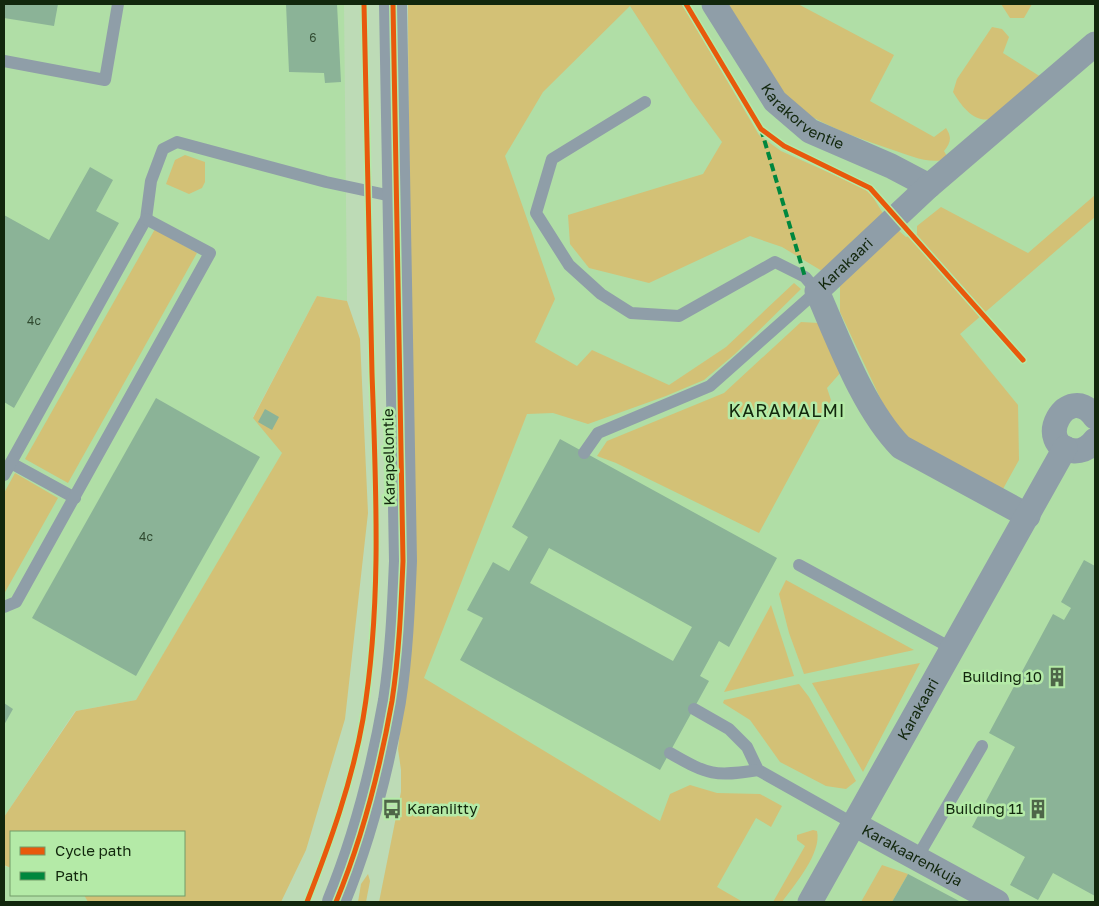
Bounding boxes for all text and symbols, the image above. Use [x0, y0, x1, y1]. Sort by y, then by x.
house number: 6 [309, 30, 317, 45]
street label: Karakorventie [758, 80, 847, 153]
street label: Karakaari [814, 234, 876, 293]
house number: 4c [27, 313, 41, 328]
district label: KARAMALMI [728, 399, 846, 421]
street label: Karapellontie [378, 408, 398, 506]
house number: 4c [139, 529, 153, 544]
building icon: Building 10 [1046, 666, 1068, 688]
place label: Building 10 [962, 667, 1042, 685]
street label: Karakaari [893, 675, 942, 743]
bus stop icon: Karaniitty [381, 798, 403, 820]
building icon: Building 11 [1027, 798, 1049, 820]
place label: Karaniitty [407, 799, 478, 817]
place label: Building 11 [945, 799, 1023, 817]
street label: Karakaarenkuja [859, 820, 966, 889]
legend [10, 831, 185, 896]
text: Cycle path [55, 841, 131, 859]
text: Path [55, 866, 88, 884]

